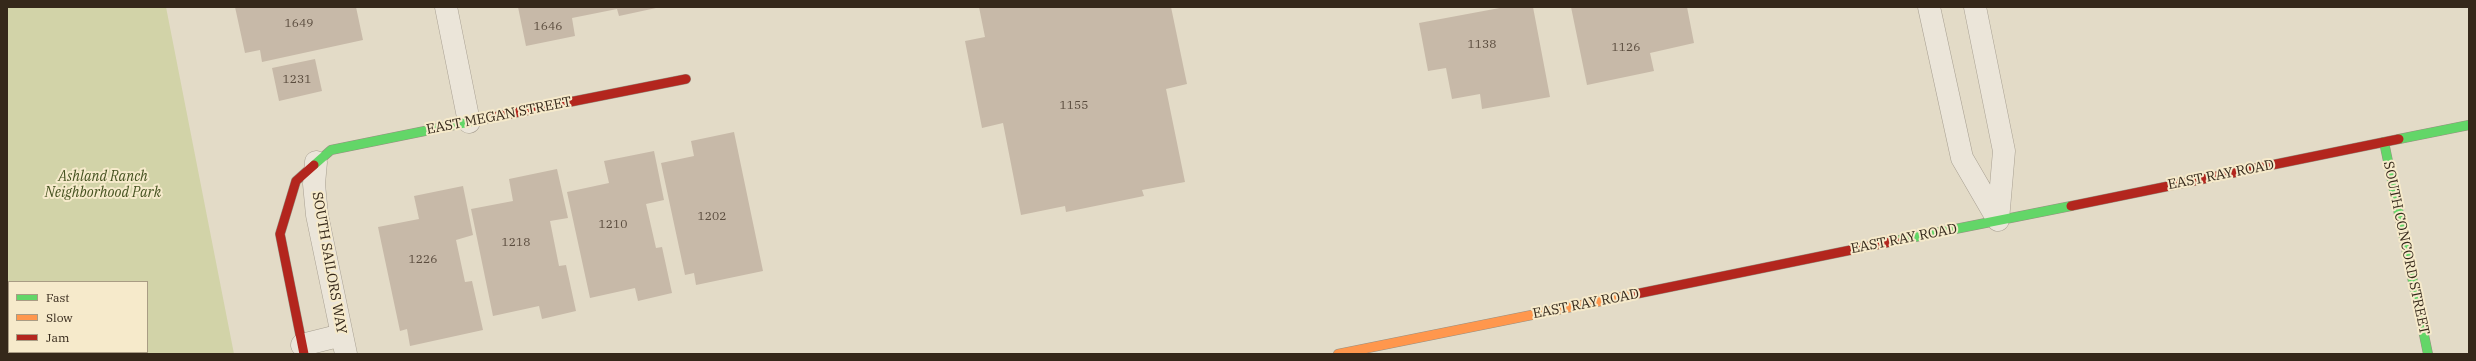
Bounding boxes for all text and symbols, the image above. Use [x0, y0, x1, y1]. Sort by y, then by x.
house number: 1649 [285, 17, 313, 31]
house number: 1646 [534, 20, 562, 34]
house number: 1138 [1468, 38, 1496, 52]
house number: 1126 [1612, 41, 1640, 55]
house number: 1231 [283, 73, 311, 87]
street label: EAST MEGAN STREET [425, 94, 573, 138]
house number: 1155 [1060, 99, 1088, 113]
street label: EAST RAY ROAD [2166, 156, 2276, 194]
street label: SOUTH CONCORD STREET [2379, 160, 2433, 336]
park label: Ashland Ranch Neighborhood Park [45, 169, 161, 202]
street label: SOUTH SAILORS WAY [308, 191, 350, 335]
house number: 1202 [698, 210, 726, 224]
house number: 1210 [599, 218, 627, 232]
street label: EAST RAY ROAD [1849, 220, 1959, 258]
house number: 1218 [502, 236, 530, 250]
house number: 1226 [409, 253, 437, 267]
legend [8, 281, 148, 353]
street label: EAST RAY ROAD [1531, 285, 1641, 323]
text: Fast [46, 290, 70, 305]
text: Slow [46, 310, 73, 325]
text: Jam [46, 330, 69, 345]

